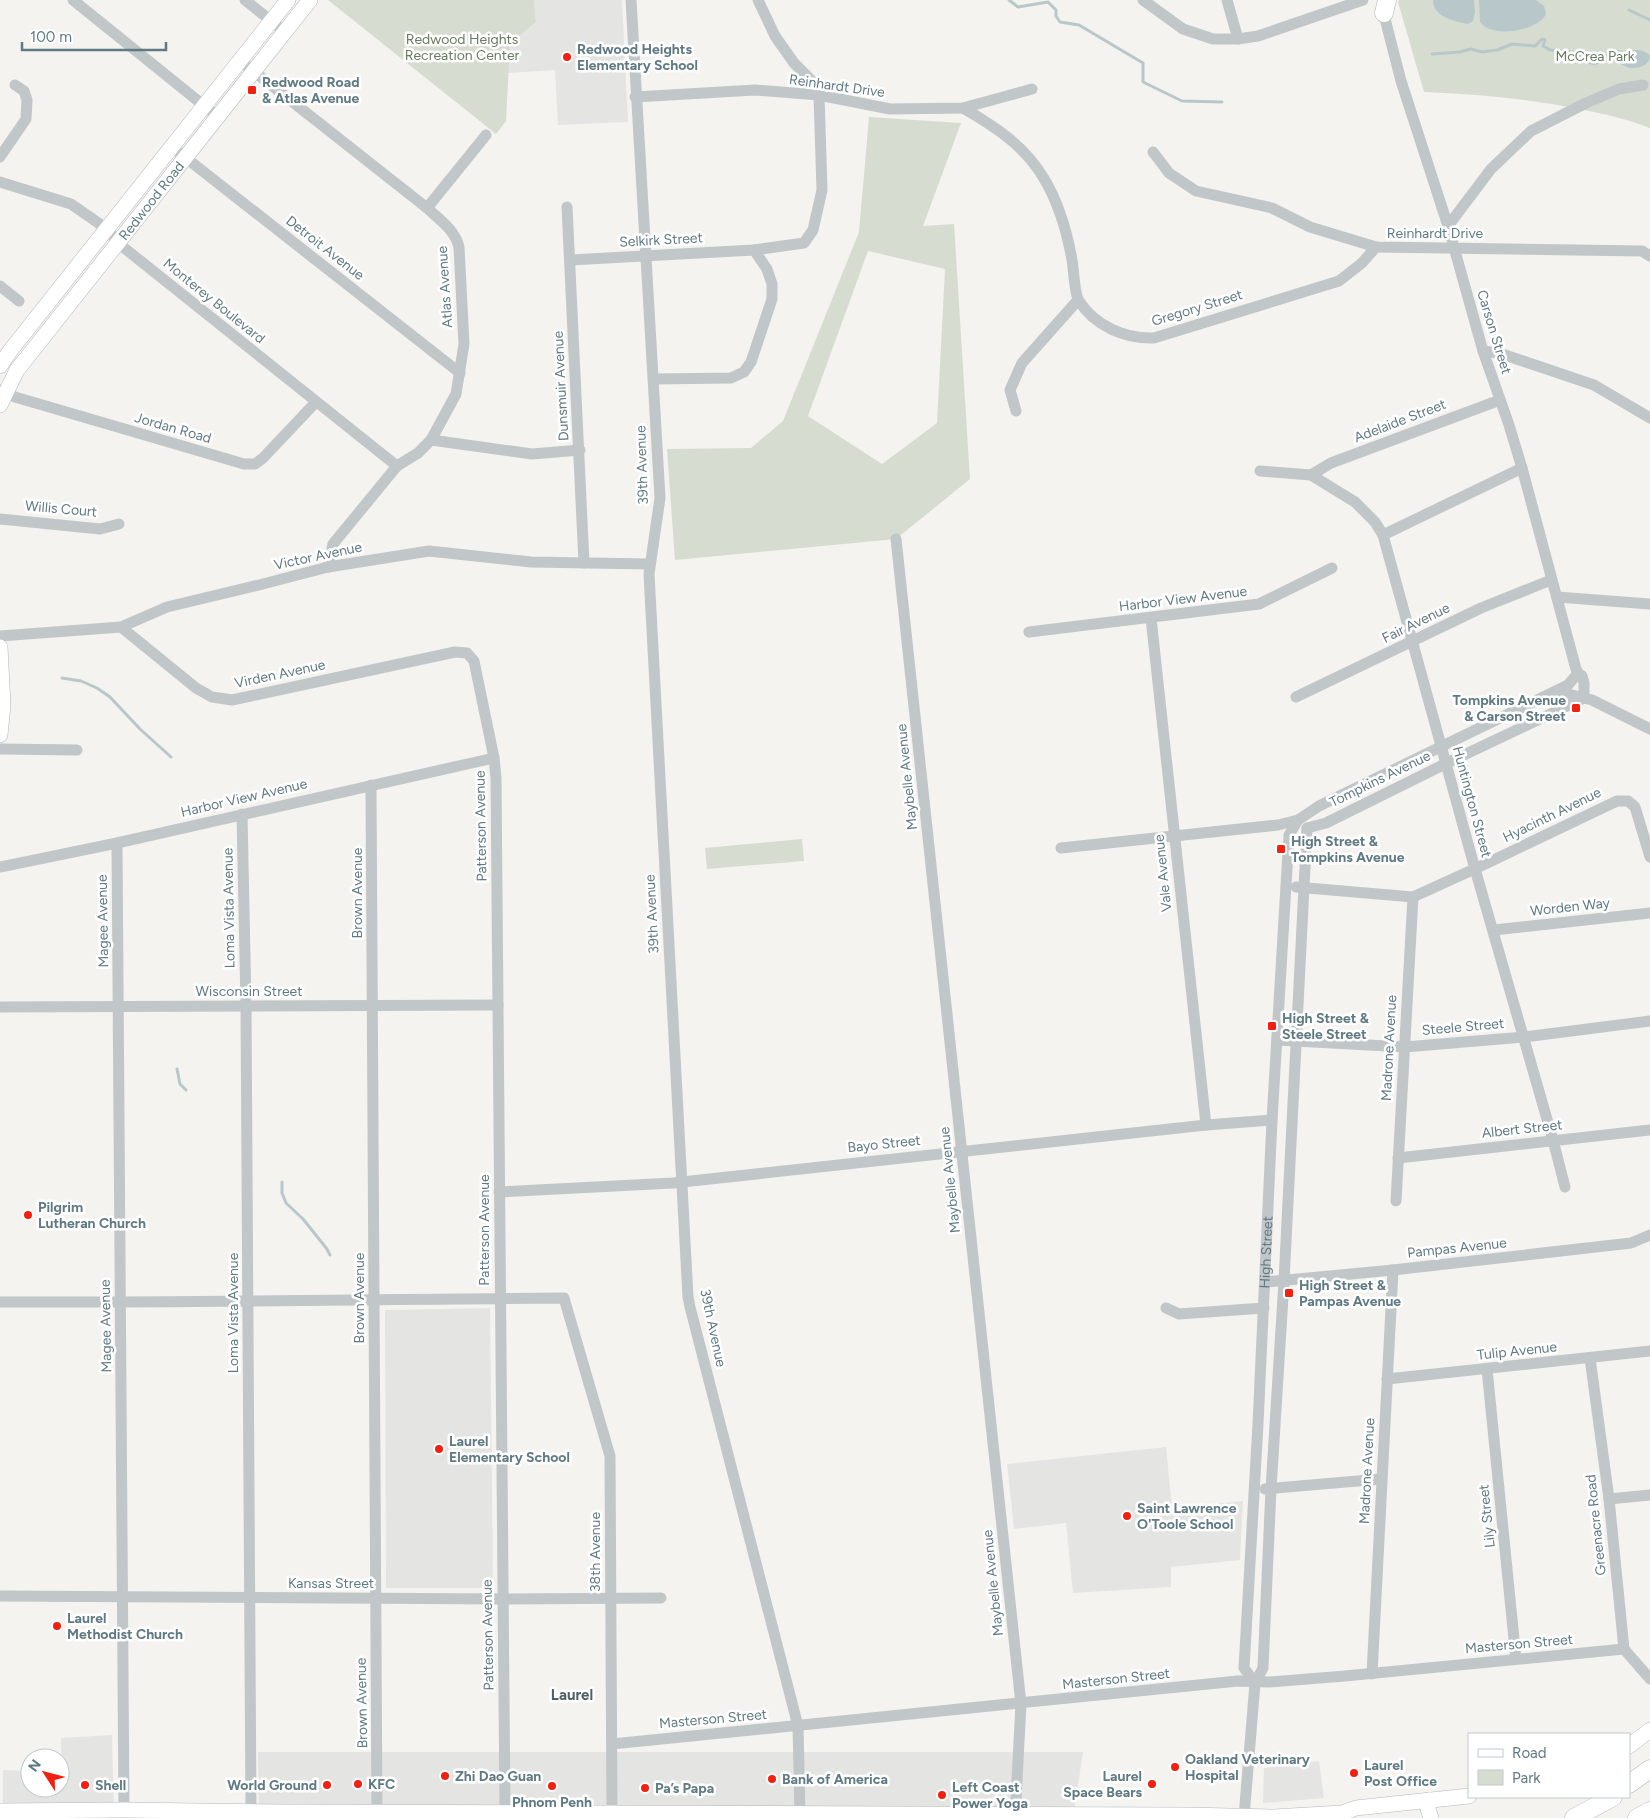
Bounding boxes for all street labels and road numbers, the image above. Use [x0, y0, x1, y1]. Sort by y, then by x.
street label: Reinhardt Drive [788, 71, 886, 101]
street label: Redwood Road [115, 158, 188, 243]
street label: Detroit Avenue [282, 212, 368, 284]
street label: Reinhardt Drive [1387, 225, 1484, 242]
street label: Selkirk Street [619, 229, 703, 251]
street label: Atlas Avenue [434, 245, 456, 329]
street label: Monterey Boulevard [160, 255, 268, 347]
street label: Gregory Street [1150, 286, 1244, 330]
street label: Carson Street [1473, 288, 1515, 376]
street label: Dunsmuir Avenue [550, 330, 572, 442]
street label: Adelaide Street [1352, 396, 1448, 446]
street label: Jordan Road [133, 409, 213, 447]
street label: 39th Avenue [632, 425, 652, 505]
street label: Willis Court [24, 497, 98, 521]
street label: Victor Avenue [272, 538, 364, 574]
street label: Harbor View Avenue [1118, 583, 1248, 615]
street label: Fair Avenue [1379, 599, 1453, 647]
street label: Virden Avenue [233, 656, 327, 692]
street label: Maybelle Avenue [893, 723, 921, 831]
street label: Huntington Street [1449, 744, 1495, 860]
street label: Tompkins Avenue [1327, 747, 1434, 811]
street label: Patterson Avenue [472, 770, 490, 882]
street label: Harbor View Avenue [179, 775, 309, 821]
street label: Hyacinth Avenue [1500, 784, 1604, 846]
street label: Vale Avenue [1150, 833, 1176, 913]
street label: Loma Vista Avenue [219, 847, 239, 968]
street label: Brown Avenue [349, 847, 366, 938]
street label: Magee Avenue [94, 874, 112, 968]
street label: 39th Avenue [641, 874, 663, 954]
street label: Worden Way [1529, 894, 1611, 920]
street label: Wisconsin Street [196, 983, 302, 1000]
street label: Madrone Avenue [1378, 994, 1400, 1102]
street label: Steele Street [1421, 1015, 1505, 1039]
street label: Albert Street [1481, 1116, 1563, 1142]
street label: Maybelle Avenue [936, 1126, 964, 1234]
street label: Bayo Street [847, 1132, 921, 1156]
street label: Patterson Avenue [476, 1174, 493, 1286]
street label: High Street [1256, 1216, 1276, 1289]
street label: Pampas Avenue [1407, 1234, 1508, 1262]
street label: Loma Vista Avenue [225, 1252, 242, 1373]
street label: Brown Avenue [351, 1252, 368, 1343]
street label: Magee Avenue [97, 1279, 115, 1373]
street label: 39th Avenue [696, 1287, 730, 1369]
street label: Tulip Avenue [1476, 1338, 1558, 1364]
street label: Madrone Avenue [1356, 1417, 1378, 1525]
street label: Greenacre Road [1582, 1474, 1610, 1576]
street label: Lily Street [1475, 1483, 1499, 1549]
street label: 38th Avenue [587, 1512, 604, 1592]
street label: Maybelle Avenue [979, 1529, 1007, 1637]
street label: Kansas Street [288, 1575, 374, 1592]
street label: Patterson Avenue [479, 1579, 497, 1691]
street label: Masterson Street [1464, 1631, 1574, 1657]
street label: Brown Avenue [353, 1657, 371, 1749]
street label: Masterson Street [1061, 1665, 1171, 1693]
street label: Masterson Street [658, 1706, 768, 1732]

